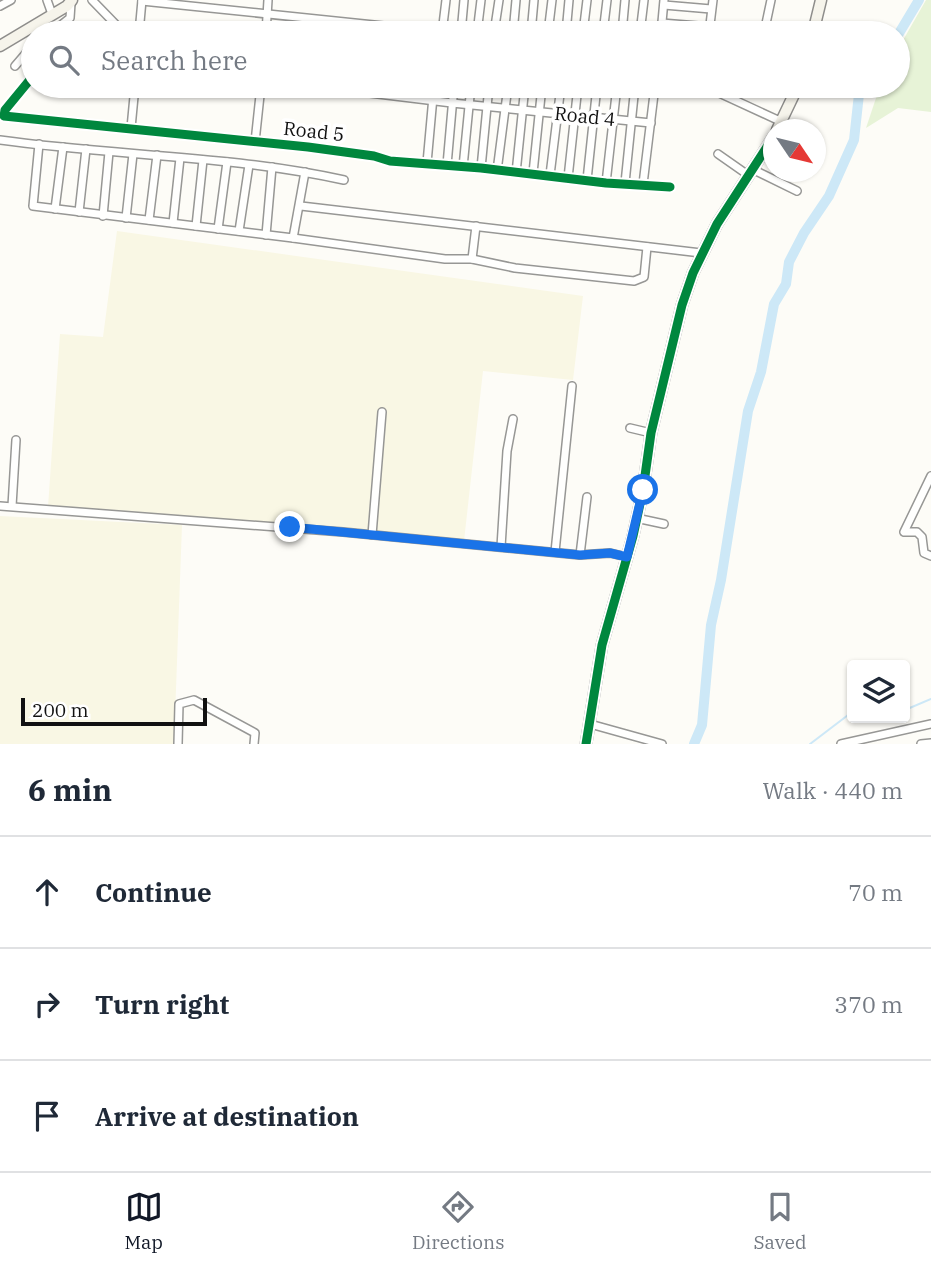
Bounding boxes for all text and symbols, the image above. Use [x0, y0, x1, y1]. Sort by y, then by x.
search box [21, 21, 910, 98]
icon: search [45, 41, 83, 79]
text: Search here [101, 43, 247, 77]
street label: Road 4 [553, 101, 617, 131]
street label: Road 5 [282, 116, 346, 146]
north arrow [763, 119, 826, 182]
route start [627, 474, 658, 505]
route end [274, 511, 305, 542]
map controls [847, 660, 910, 723]
button: layers [847, 660, 910, 723]
scale bar [21, 695, 206, 727]
text: 200 m [32, 698, 89, 722]
text: 6 min [28, 770, 112, 809]
text: Walk · 440 m [762, 775, 903, 805]
icon: ahead [28, 873, 66, 911]
text: Continue [95, 875, 212, 909]
text: 70 m [848, 877, 903, 907]
icon: right [28, 985, 66, 1023]
text: Turn right [95, 987, 229, 1021]
text: 370 m [834, 989, 903, 1019]
icon: arrive [28, 1097, 66, 1135]
text: Arrive at destination [95, 1099, 359, 1133]
tab: Map [124, 1188, 163, 1254]
tab: Directions [412, 1188, 505, 1254]
tab: Saved [753, 1188, 807, 1254]

